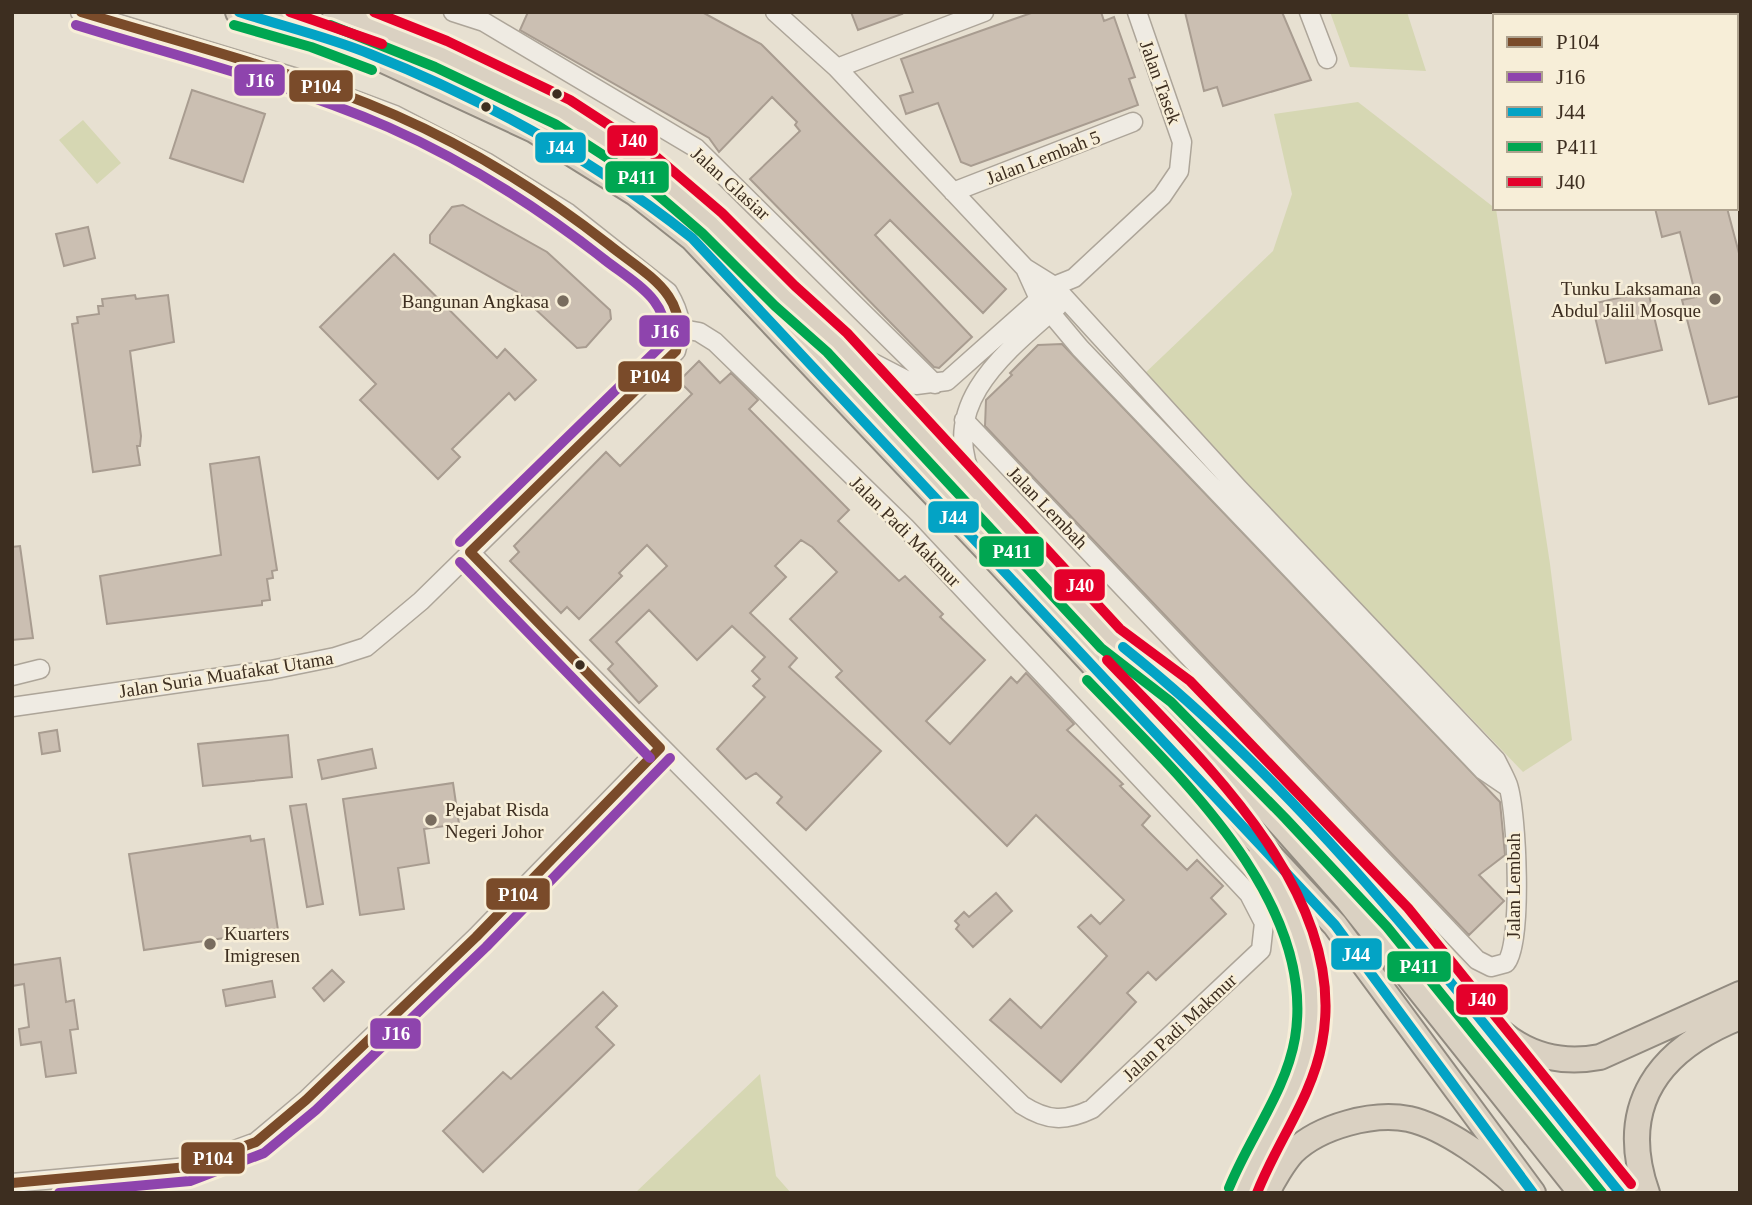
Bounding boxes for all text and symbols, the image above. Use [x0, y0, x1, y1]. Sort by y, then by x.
legend [1493, 14, 1738, 210]
text: P104 [1556, 30, 1600, 54]
street label: Jalan Tasek [1136, 37, 1186, 127]
line badge: J16 [233, 63, 286, 97]
text: J16 [1556, 65, 1585, 89]
line badge: P104 [288, 69, 354, 103]
text: J16 [246, 70, 274, 91]
text: P104 [301, 76, 342, 97]
unlabelled marker [550, 87, 564, 101]
unlabelled marker [479, 100, 493, 114]
text: J44 [1556, 100, 1586, 124]
line badge: J40 [606, 124, 659, 157]
street label: Jalan Lembah 5 [983, 126, 1103, 189]
text: J40 [619, 130, 647, 151]
line badge: J44 [534, 131, 587, 164]
text: P411 [1556, 135, 1598, 159]
text: J44 [546, 137, 575, 158]
street label: Jalan Glasiar [687, 143, 775, 225]
line badge: P411 [604, 160, 670, 194]
text: P411 [617, 167, 657, 188]
text: J40 [1556, 170, 1585, 194]
place label: Tunku Laksamana Abdul Jalil Mosque [1551, 278, 1702, 321]
place label: Bangunan Angkasa [402, 291, 550, 312]
marker: Tunku Laksamana Abdul Jalil Mosque [1707, 291, 1723, 307]
marker: Bangunan Angkasa [555, 293, 571, 309]
line badge: J16 [638, 314, 691, 348]
text: J16 [651, 321, 679, 342]
line badge: P104 [617, 360, 683, 393]
text: P104 [630, 366, 671, 387]
street label: Jalan Lembah [1003, 462, 1092, 553]
street label: Jalan Padi Makmur [846, 472, 966, 591]
line badge: J44 [927, 500, 980, 534]
text: J44 [939, 507, 968, 528]
line badge: P411 [978, 535, 1045, 568]
text: P411 [992, 541, 1032, 562]
line badge: J40 [1053, 568, 1106, 602]
text: J40 [1066, 575, 1094, 596]
street label: Jalan Suria Muafakat Utama [117, 647, 335, 702]
unlabelled marker [573, 658, 587, 672]
place label: Pejabat Risda Negeri Johor [445, 799, 550, 842]
marker: Pejabat Risda Negeri Johor [423, 812, 439, 828]
street label: Jalan Lembah [1503, 832, 1524, 939]
line badge: P104 [485, 877, 551, 911]
text: P104 [498, 884, 539, 905]
place label: Kuarters Imigresen [224, 923, 300, 966]
marker: Kuarters Imigresen [202, 936, 218, 952]
line badge: J44 [1330, 937, 1383, 971]
text: J44 [1342, 944, 1371, 965]
line badge: P411 [1386, 950, 1452, 983]
text: P411 [1399, 956, 1439, 977]
street label: Jalan Padi Makmur [1118, 969, 1241, 1085]
line badge: J40 [1455, 983, 1509, 1016]
text: J40 [1468, 989, 1496, 1010]
line badge: J16 [369, 1017, 422, 1050]
text: J16 [382, 1023, 410, 1044]
line badge: P104 [180, 1141, 246, 1175]
text: P104 [193, 1148, 234, 1169]

